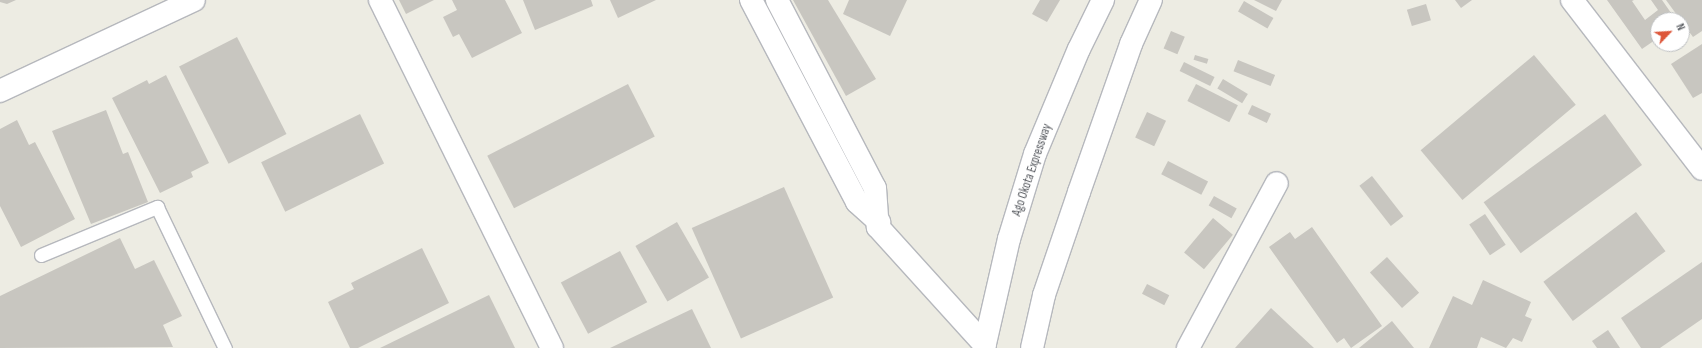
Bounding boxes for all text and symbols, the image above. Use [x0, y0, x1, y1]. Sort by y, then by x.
north arrow [1650, 12, 1690, 52]
text: N [1673, 22, 1688, 33]
street label: Ago Okota Expressway [1009, 122, 1055, 218]

